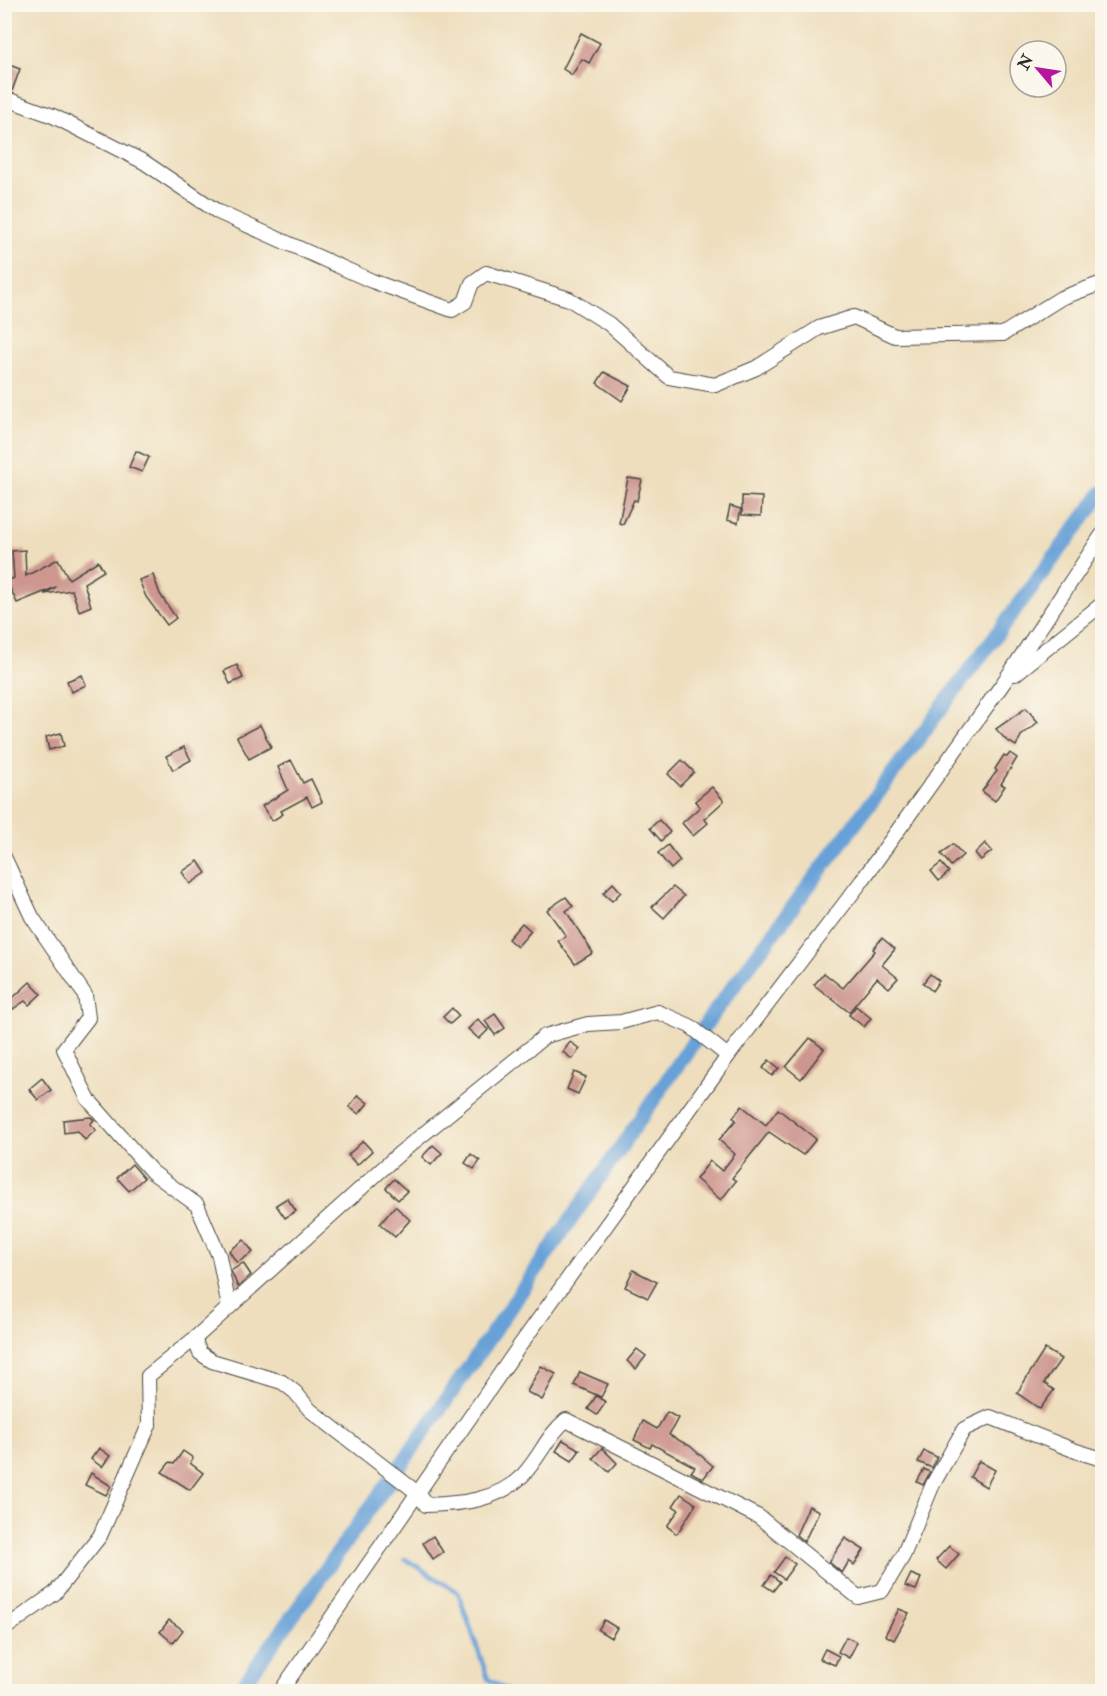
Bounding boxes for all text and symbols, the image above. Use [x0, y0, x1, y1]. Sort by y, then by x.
north arrow [1008, 39, 1068, 99]
text: N [1013, 51, 1038, 74]

